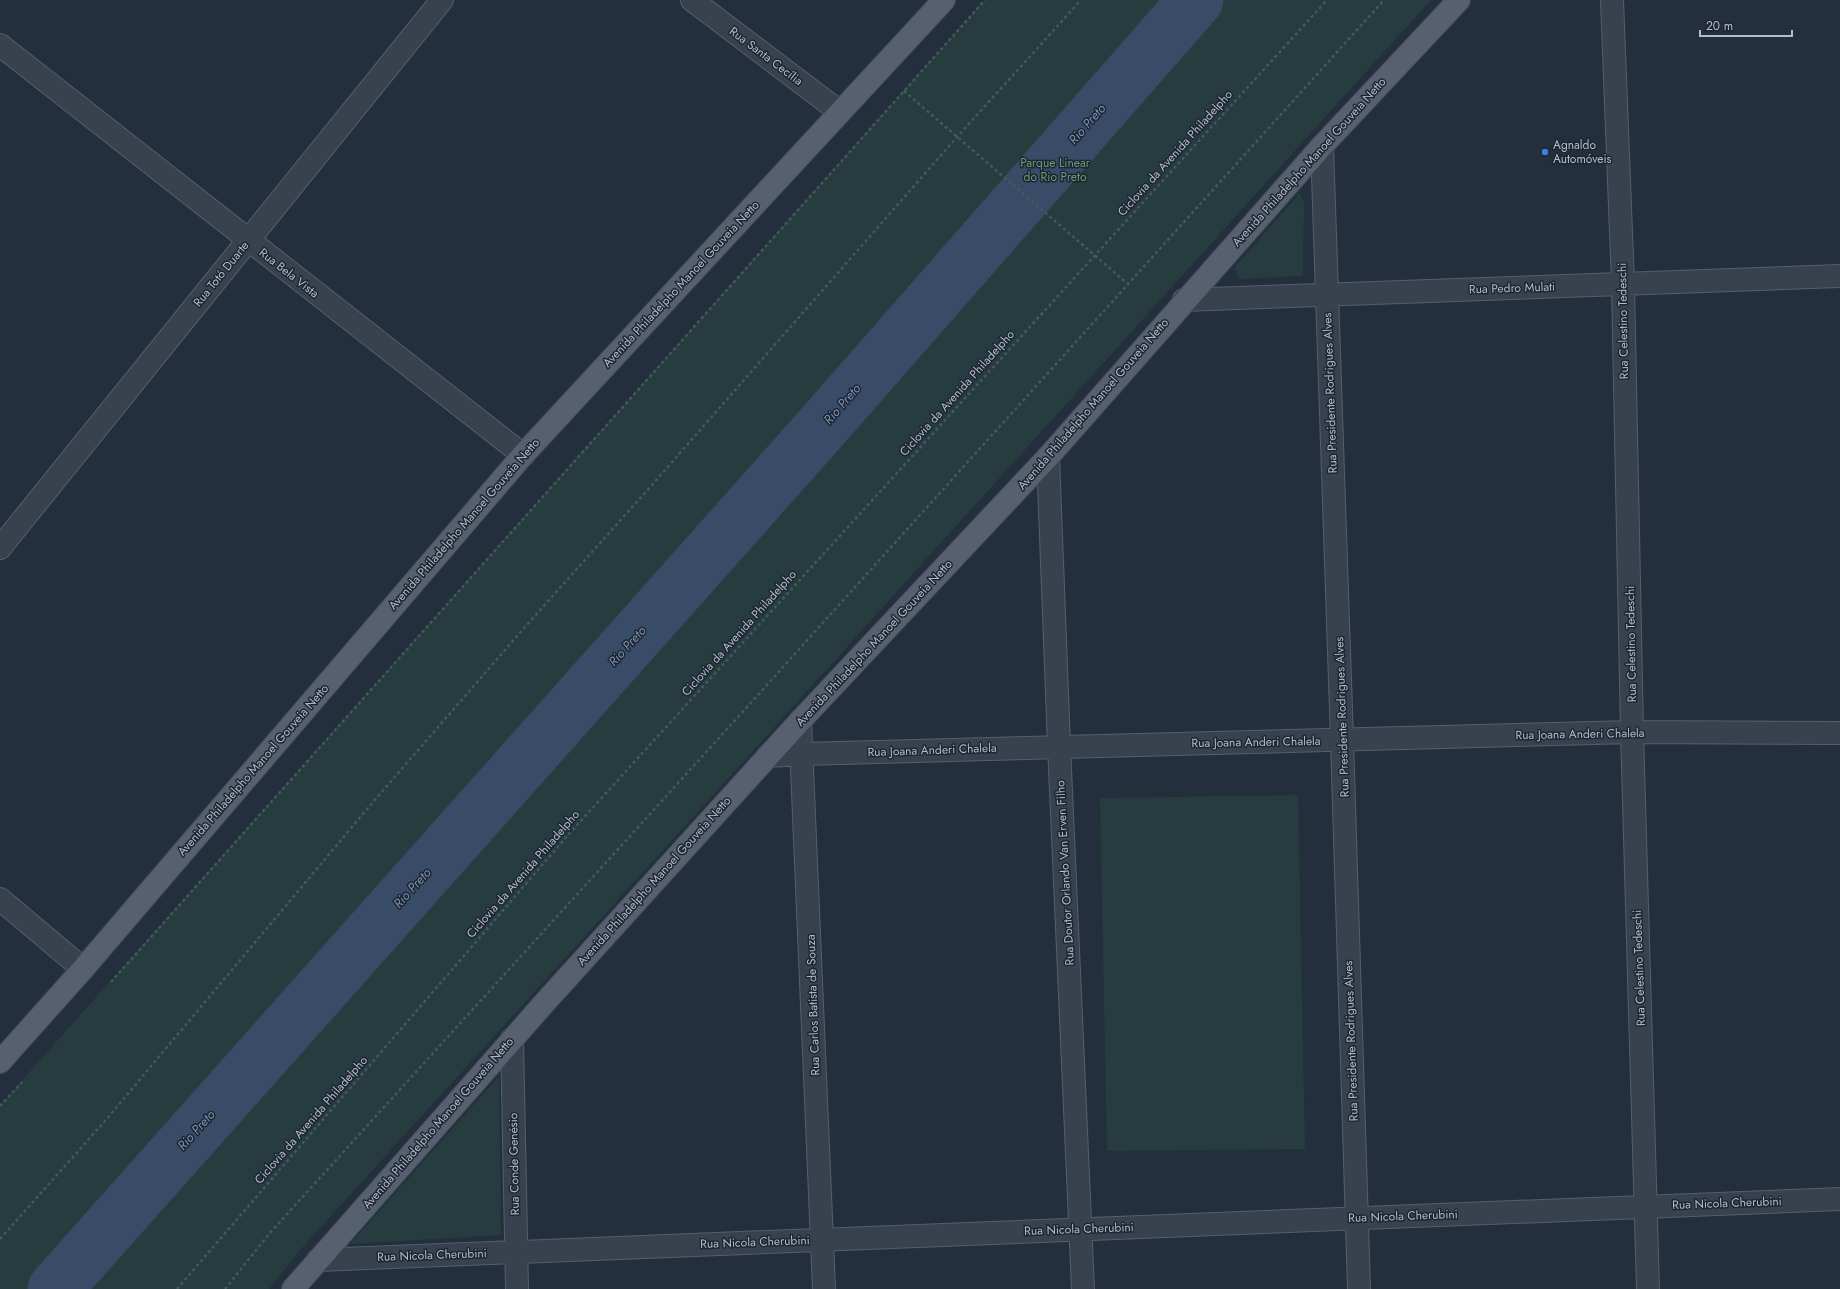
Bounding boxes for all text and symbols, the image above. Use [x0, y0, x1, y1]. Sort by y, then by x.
scale bar [1700, 12, 1792, 38]
text: 20 m [1706, 17, 1733, 35]
street label: Rua Santa Cecília [725, 22, 807, 90]
street label: Avenida Philadelpho Manoel Gouveia Netto [1228, 73, 1390, 251]
street label: Ciclovia da Avenida Philadelpho [1113, 86, 1237, 220]
water label: Rio Preto [1064, 99, 1110, 148]
place label: Agnaldo Automóveis [1553, 136, 1612, 168]
marker: Agnaldo Automóveis [1540, 147, 1550, 157]
park label: Parque Linear do Rio Preto [1020, 154, 1091, 186]
street label: Avenida Philadelpho Manoel Gouveia Netto [599, 196, 764, 371]
street label: Rua Totó Duarte [189, 237, 253, 311]
street label: Rua Bela Vista [255, 244, 323, 302]
street label: Rua Celestino Tedeschi [1613, 263, 1633, 379]
street label: Rua Pedro Mulati [1469, 277, 1555, 299]
street label: Rua Presidente Rodrigues Alves [1318, 312, 1342, 474]
street label: Avenida Philadelpho Manoel Gouveia Netto [1013, 314, 1173, 494]
street label: Ciclovia da Avenida Philadelpho [895, 326, 1019, 460]
water label: Rio Preto [819, 379, 865, 428]
street label: Avenida Philadelpho Manoel Gouveia Netto [384, 434, 544, 614]
street label: Avenida Philadelpho Manoel Gouveia Netto [792, 555, 957, 730]
street label: Ciclovia da Avenida Philadelpho [677, 566, 801, 700]
street label: Rua Celestino Tedeschi [1621, 586, 1641, 702]
water label: Rio Preto [604, 622, 650, 670]
street label: Rua Presidente Rodrigues Alves [1330, 636, 1354, 798]
street label: Avenida Philadelpho Manoel Gouveia Netto [173, 680, 333, 860]
street label: Rua Joana Anderi Chalela [1515, 724, 1645, 744]
street label: Rua Joana Anderi Chalela [1191, 732, 1321, 752]
street label: Rua Joana Anderi Chalela [867, 739, 997, 761]
street label: Rua Doutor Orlando Van Erven Filho [1051, 780, 1079, 966]
street label: Avenida Philadelpho Manoel Gouveia Netto [573, 792, 735, 970]
street label: Ciclovia da Avenida Philadelpho [462, 806, 584, 942]
water label: Rio Preto [389, 864, 435, 912]
street label: Rua Celestino Tedeschi [1628, 909, 1650, 1027]
street label: Rua Carlos Batista de Souza [802, 934, 824, 1076]
street label: Rua Presidente Rodrigues Alves [1339, 960, 1363, 1122]
street label: Avenida Philadelpho Manoel Gouveia Netto [358, 1033, 518, 1213]
street label: Ciclovia da Avenida Philadelpho [250, 1052, 372, 1188]
water label: Rio Preto [173, 1106, 219, 1154]
street label: Rua Conde Genésio [504, 1112, 524, 1215]
street label: Rua Nicola Cherubini [1672, 1192, 1782, 1214]
street label: Rua Nicola Cherubini [1348, 1205, 1458, 1227]
street label: Rua Nicola Cherubini [1024, 1218, 1134, 1240]
street label: Rua Nicola Cherubini [700, 1231, 810, 1253]
street label: Rua Nicola Cherubini [377, 1244, 487, 1266]

